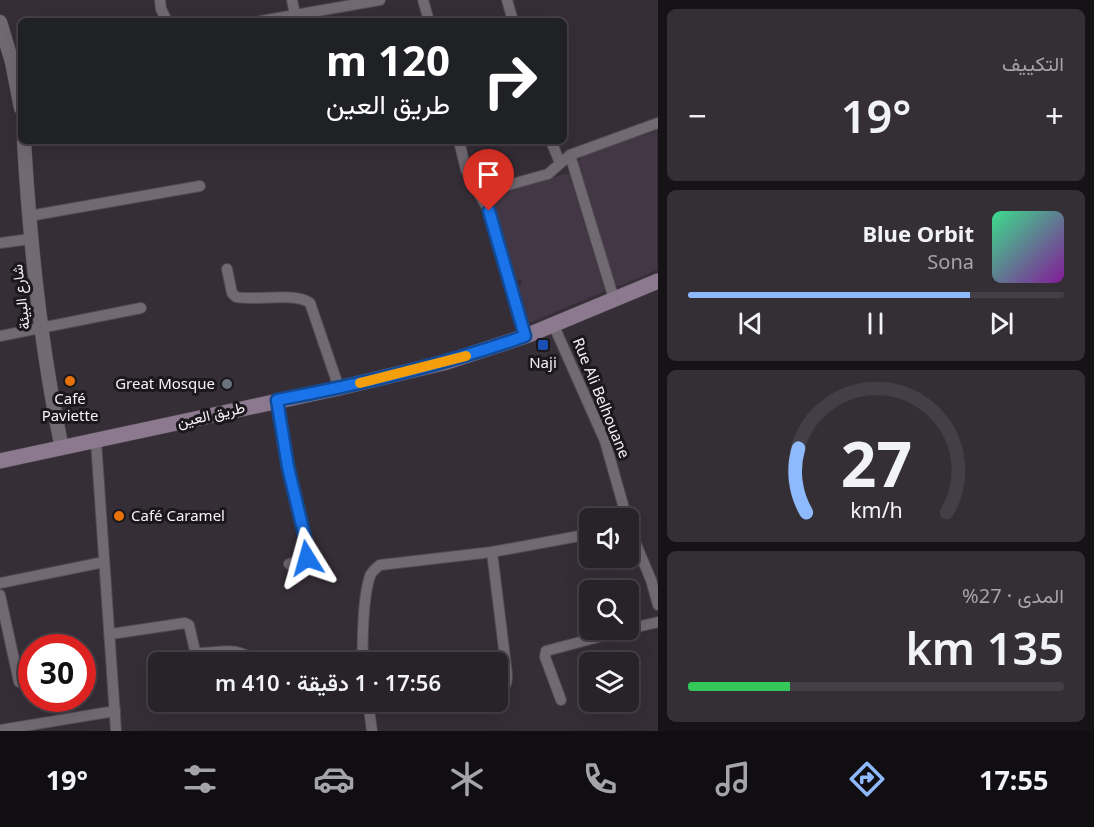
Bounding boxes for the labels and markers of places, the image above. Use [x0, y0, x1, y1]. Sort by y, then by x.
pin [463, 149, 514, 211]
marker: Naji [536, 338, 550, 352]
place label: Naji [529, 352, 557, 372]
place label: Great Mosque [115, 373, 215, 393]
marker: Café Paviette [63, 374, 77, 388]
marker: Great Mosque [220, 377, 234, 391]
place label: Café Paviette [42, 388, 98, 425]
place label: Café Caramel [131, 505, 225, 525]
marker: Café Caramel [112, 509, 126, 523]

